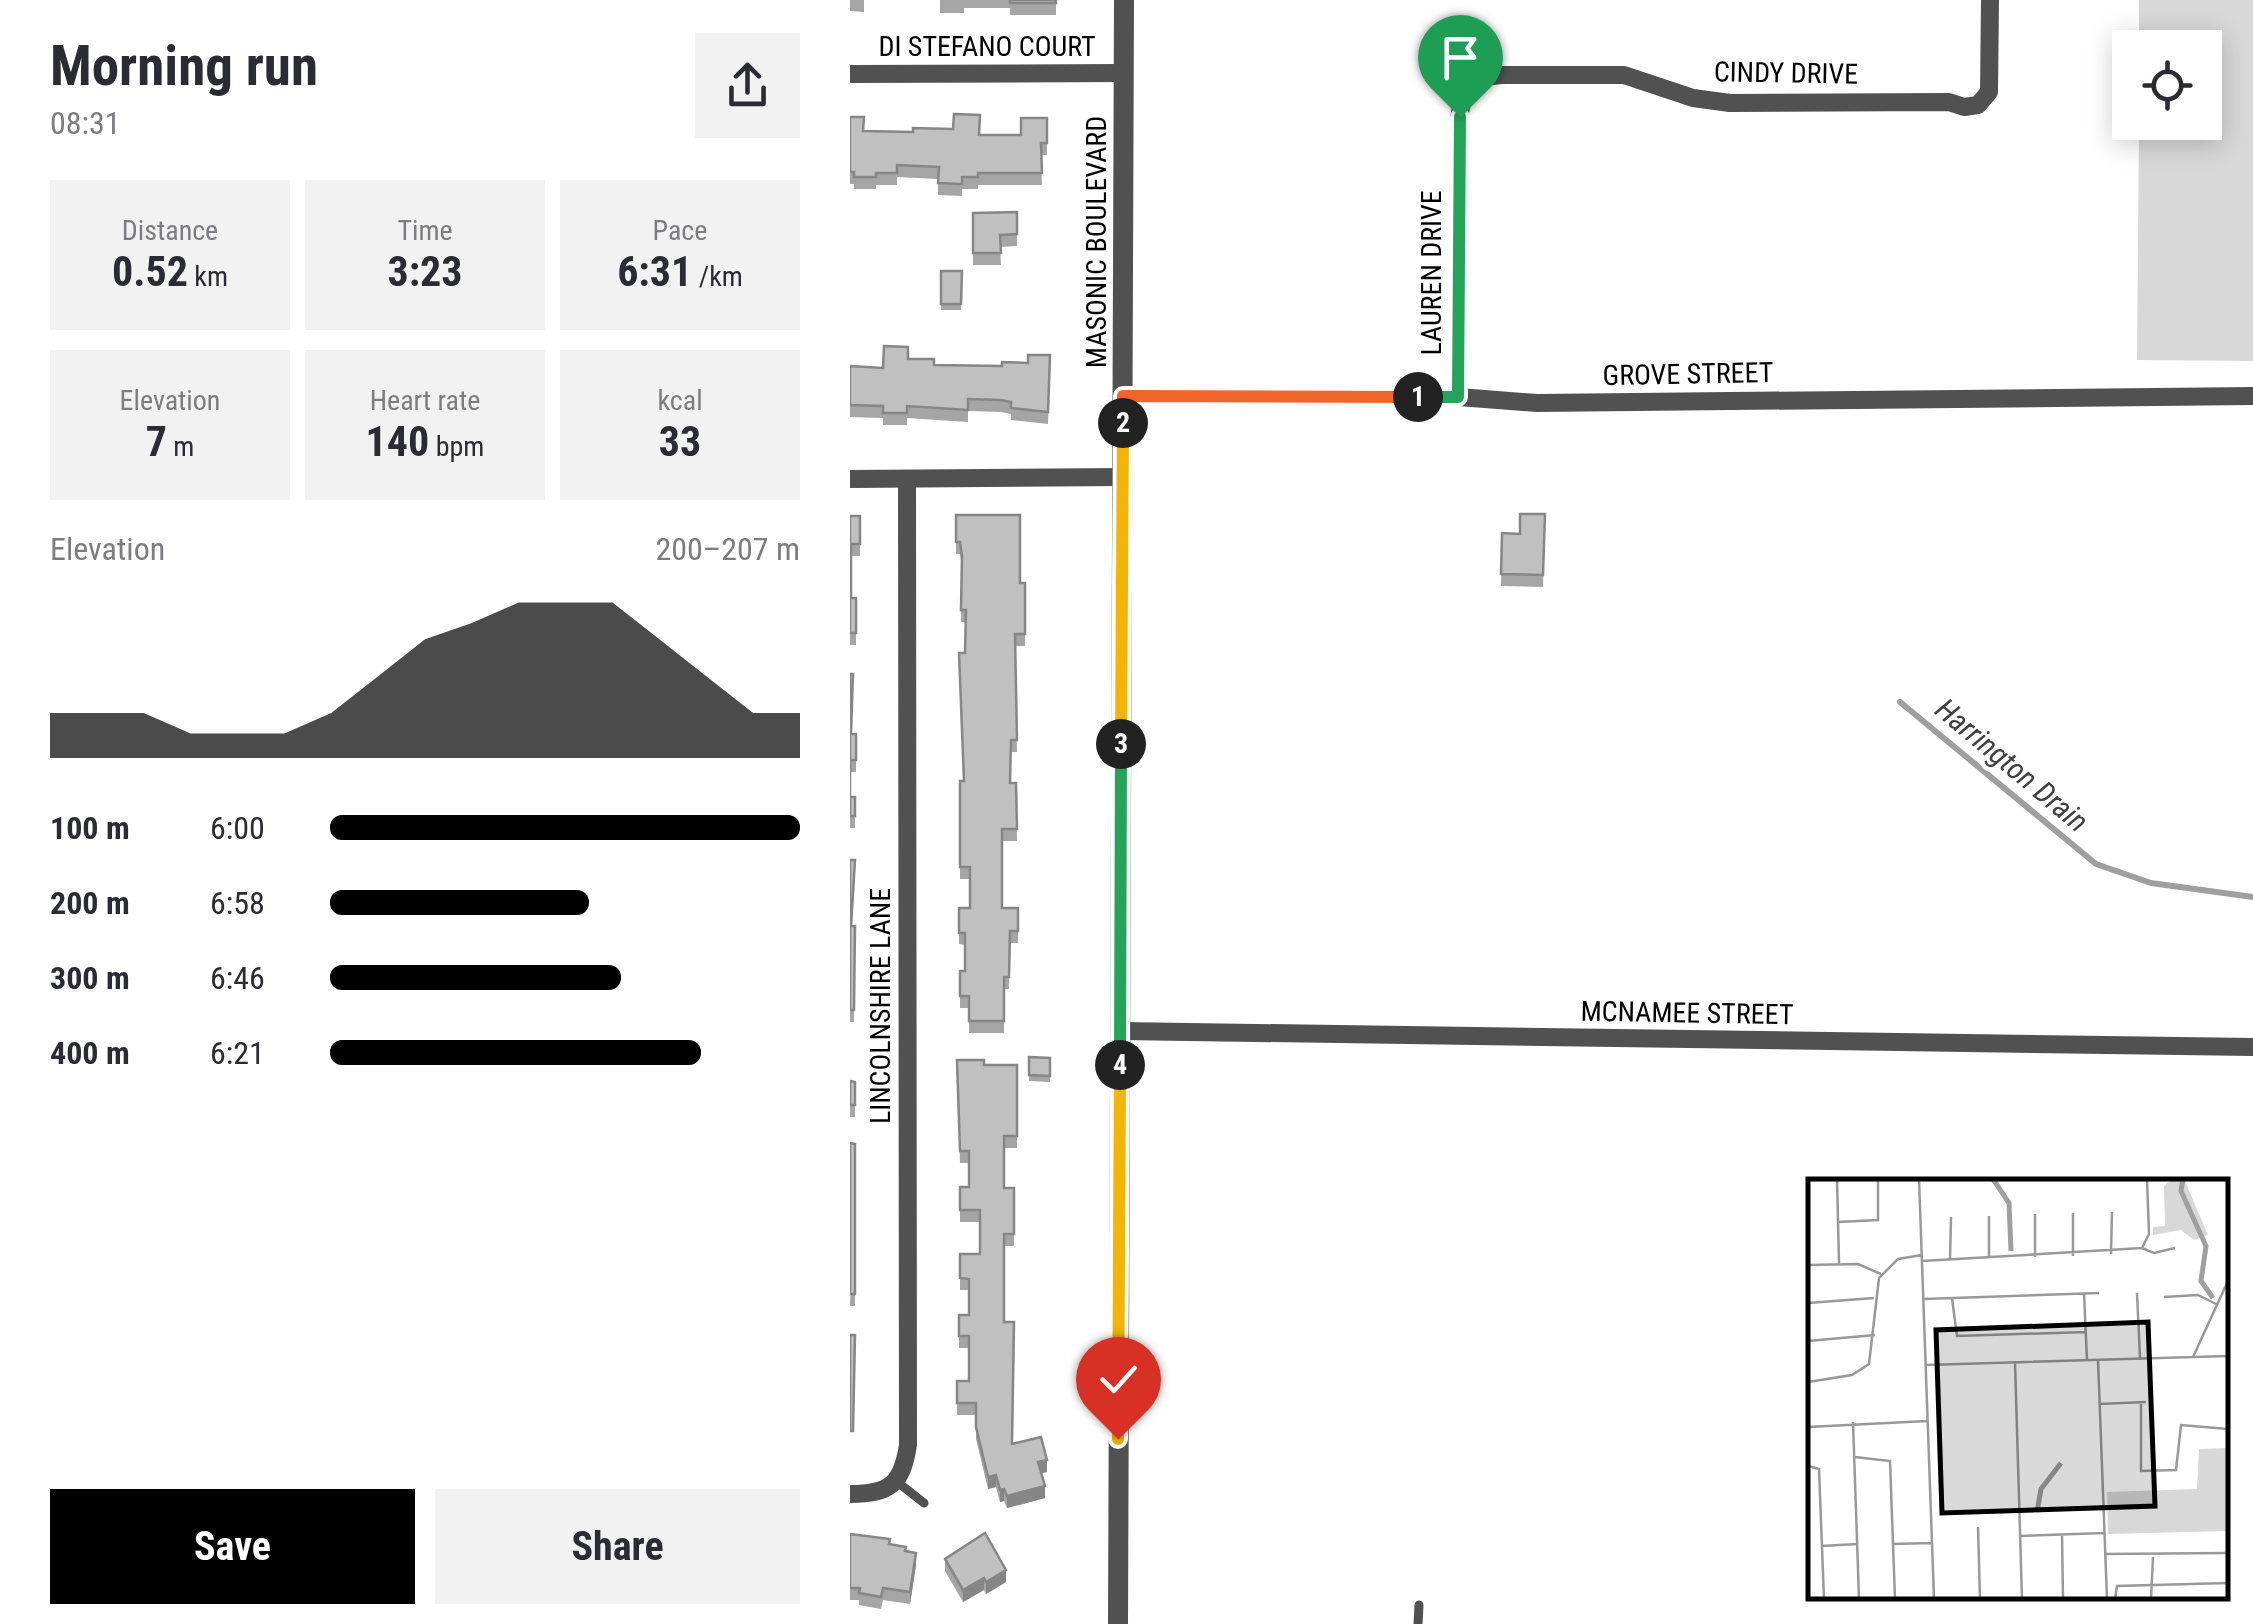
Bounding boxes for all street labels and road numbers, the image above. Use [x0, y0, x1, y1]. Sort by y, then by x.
street label: DI STEFANO COURT [878, 30, 1096, 63]
street label: CINDY DRIVE [1714, 55, 1858, 91]
street label: MASONIC BOULEVARD [1080, 116, 1113, 368]
street label: LAUREN DRIVE [1415, 190, 1448, 356]
street label: GROVE STREET [1602, 356, 1774, 392]
street label: LINCOLNSHIRE LANE [864, 888, 897, 1124]
street label: MCNAMEE STREET [1580, 995, 1794, 1031]

